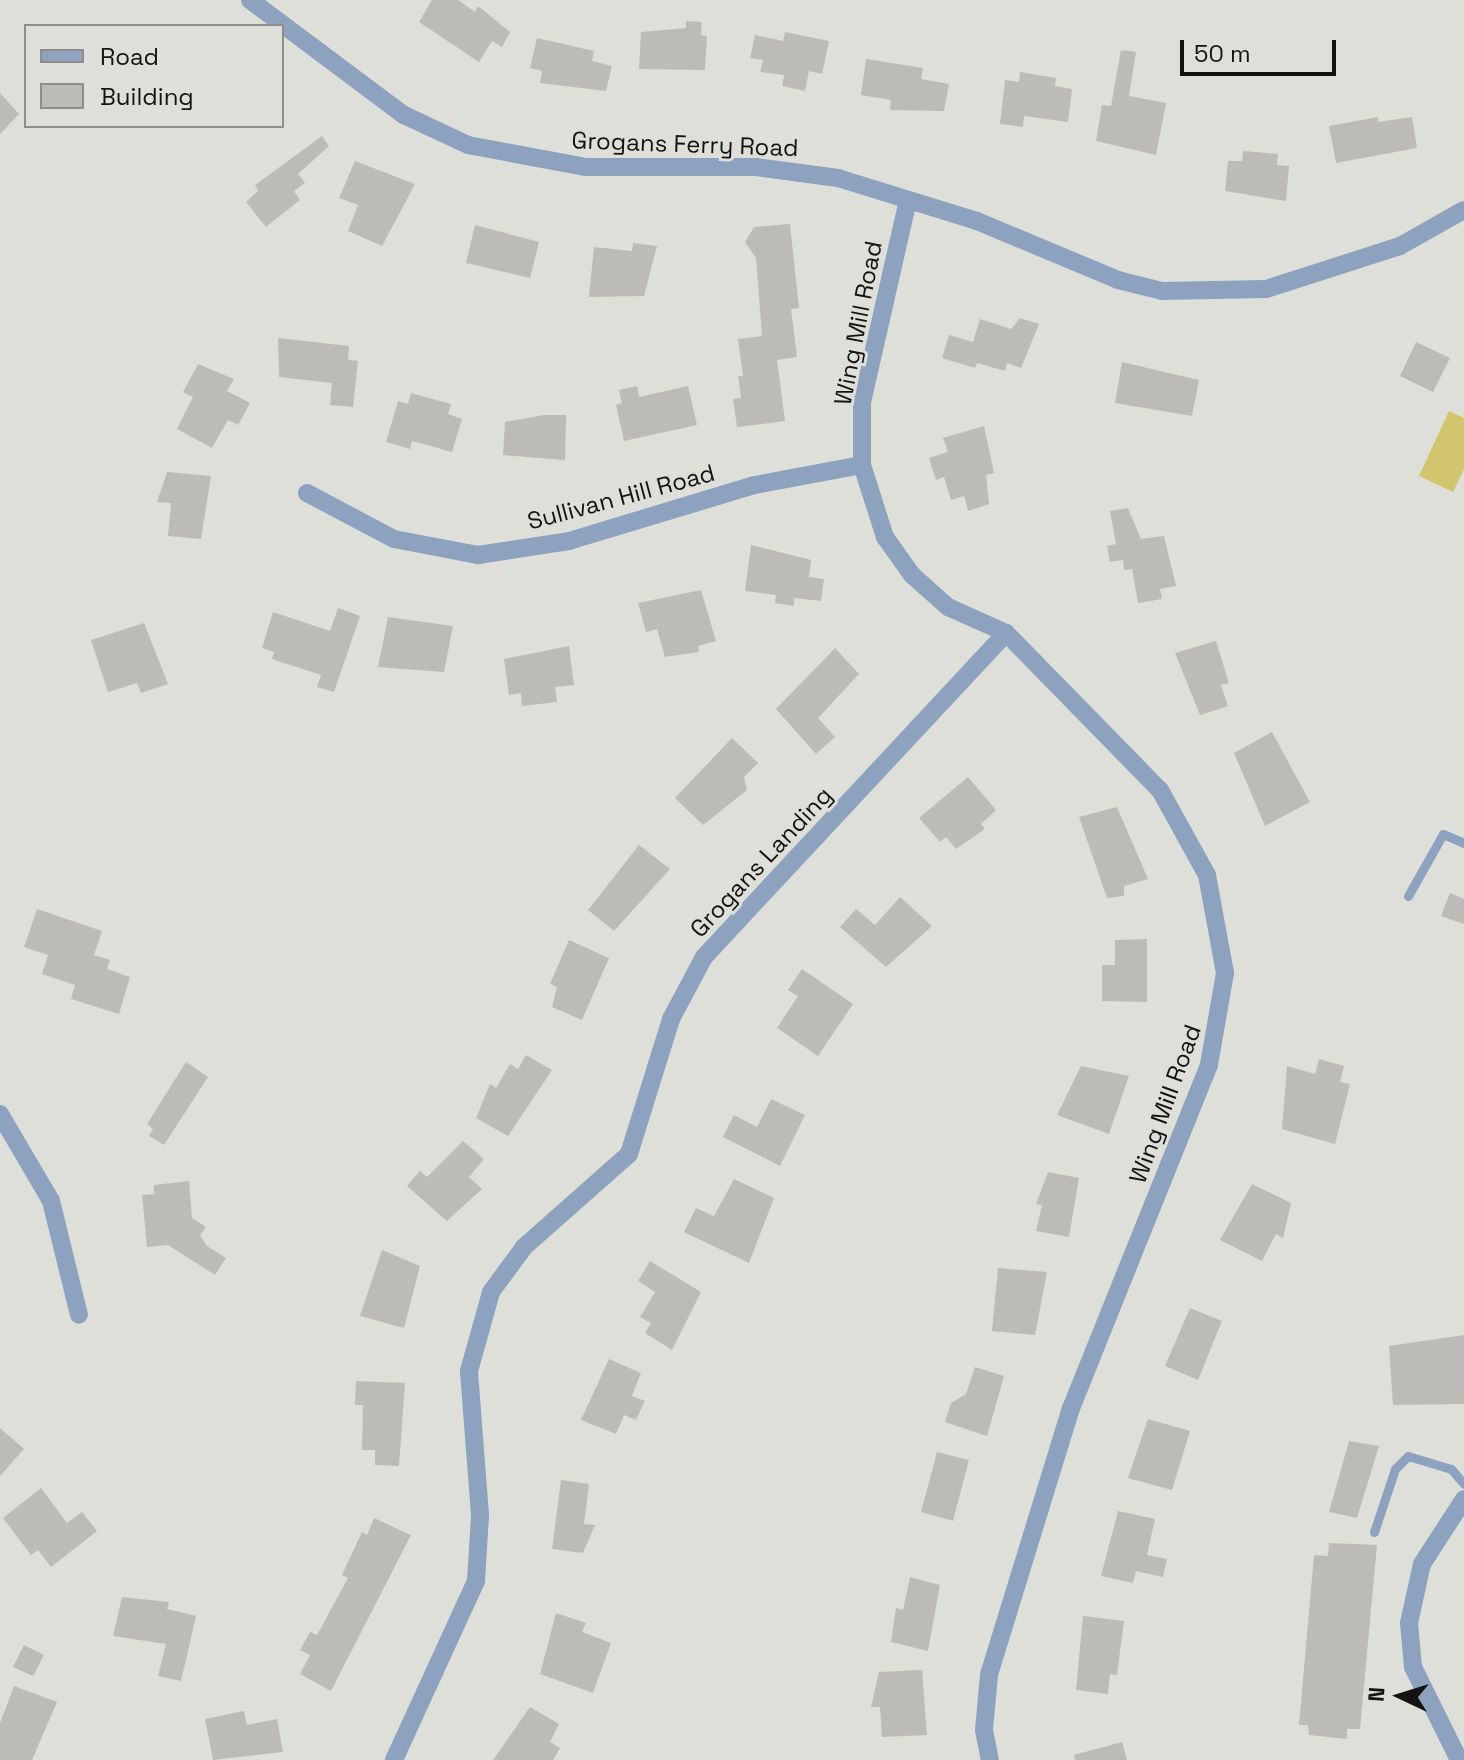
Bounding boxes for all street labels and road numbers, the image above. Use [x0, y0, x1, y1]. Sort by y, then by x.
street label: Grogans Ferry Road [571, 126, 799, 162]
street label: Wing Mill Road [828, 238, 888, 408]
street label: Sullivan Hill Road [524, 458, 718, 536]
street label: Grogans Landing [684, 781, 838, 943]
street label: Wing Mill Road [1123, 1021, 1207, 1187]

